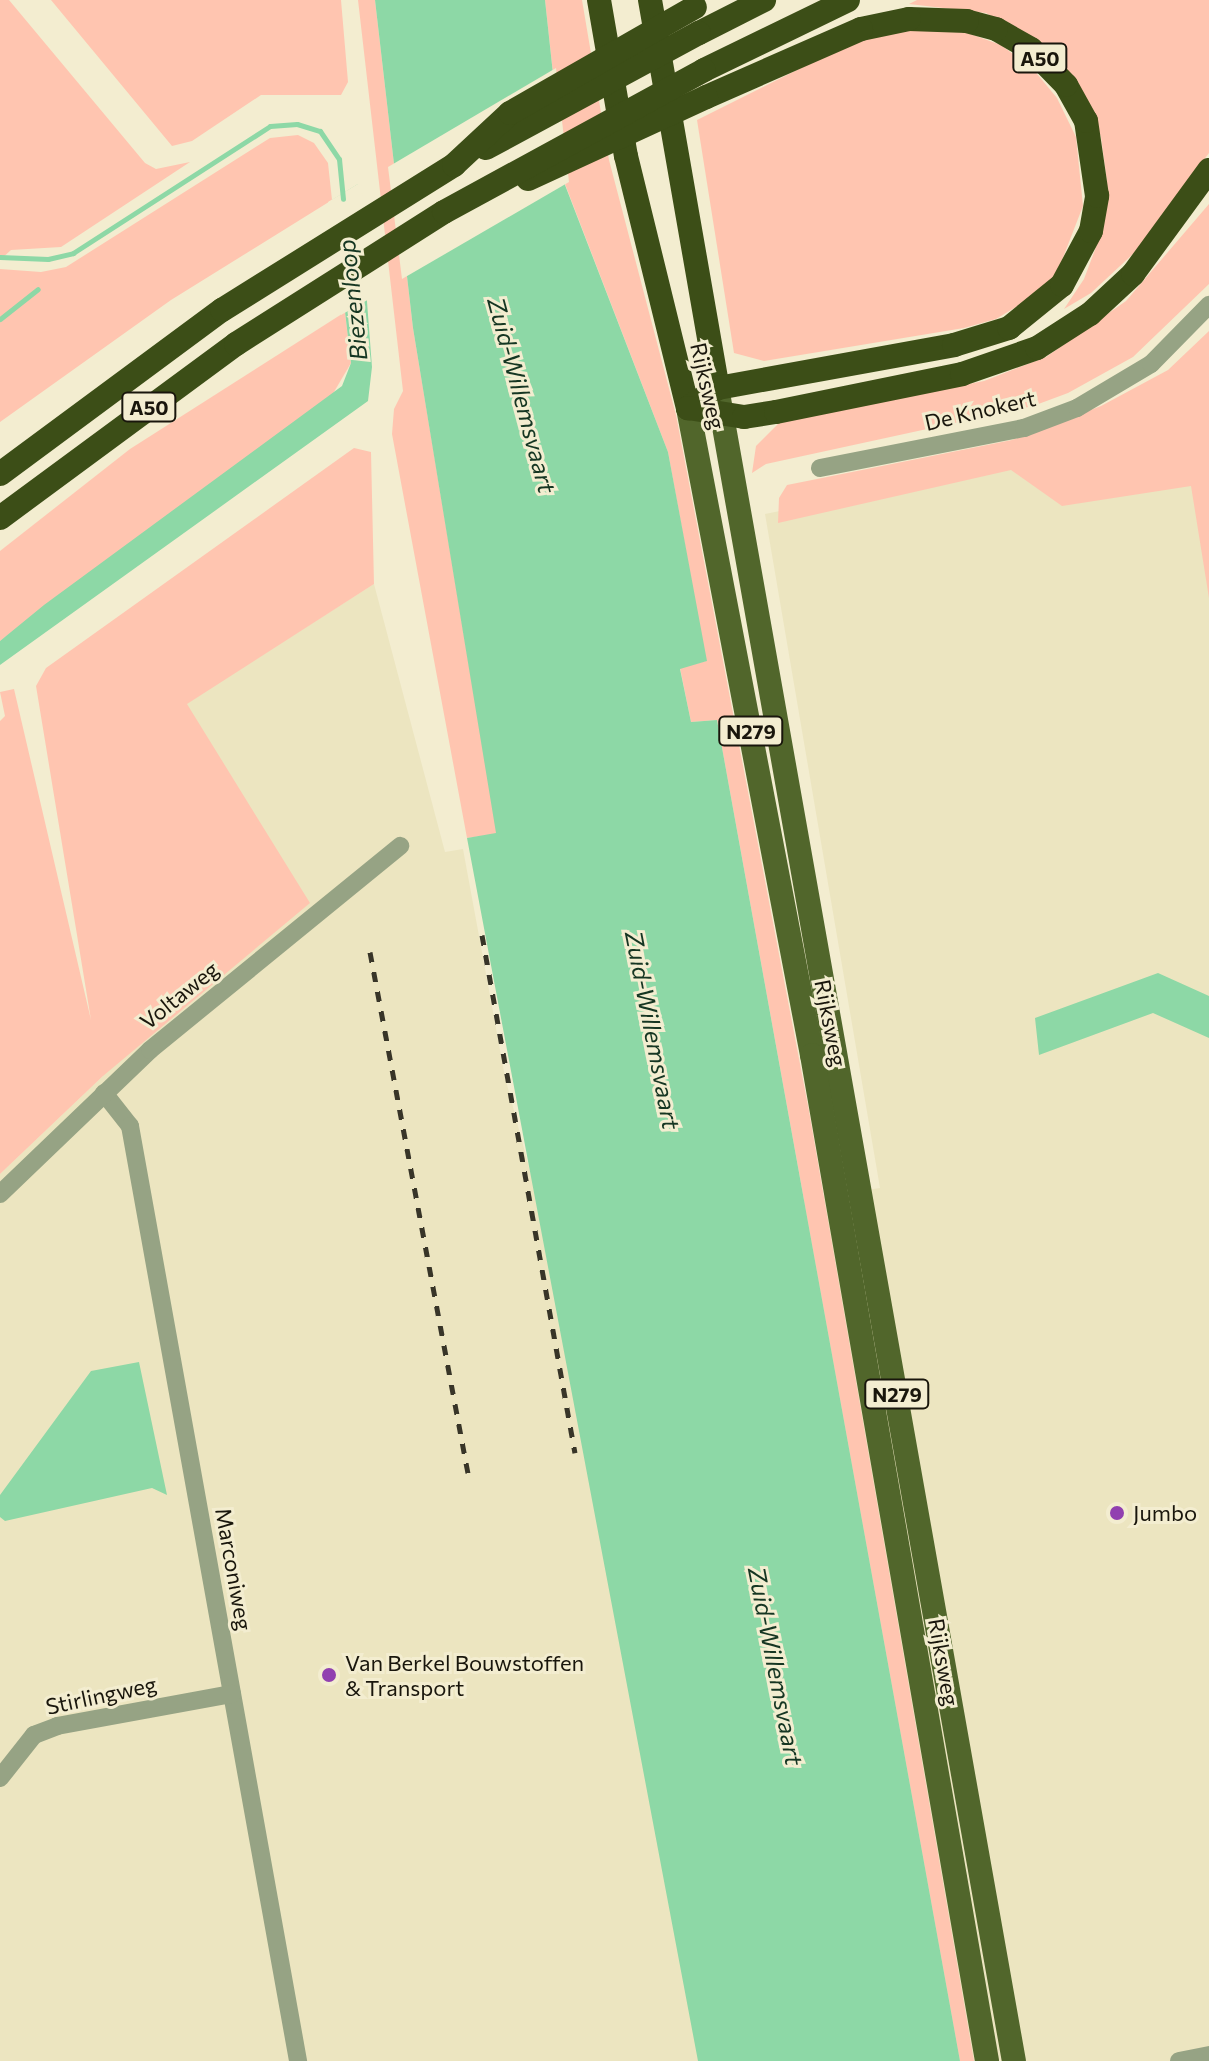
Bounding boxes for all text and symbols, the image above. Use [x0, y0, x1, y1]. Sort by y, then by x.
road number: A50 [1012, 42, 1068, 74]
water label: Biezenloop [331, 238, 373, 362]
water label: Zuid-Willemsvaart [482, 294, 562, 496]
street label: Rijksweg [685, 340, 731, 432]
street label: De Knokert [922, 384, 1038, 436]
road number: A50 [121, 391, 177, 423]
road number: N279 [717, 715, 785, 747]
water label: Zuid-Willemsvaart [620, 928, 686, 1132]
street label: Voltaweg [134, 955, 224, 1035]
street label: Rijksweg [810, 977, 852, 1069]
road number: N279 [863, 1378, 931, 1410]
place label: Jumbo [1133, 1500, 1197, 1526]
marker: Jumbo [1108, 1504, 1126, 1522]
street label: Marconiweg [210, 1506, 258, 1632]
water label: Zuid-Willemsvaart [743, 1564, 809, 1768]
street label: Rijksweg [923, 1616, 965, 1708]
place label: Van Berkel Bouwstoffen & Transport [345, 1649, 584, 1700]
marker: Van Berkel Bouwstoffen & Transport [320, 1666, 338, 1684]
street label: Stirlingweg [43, 1670, 159, 1720]

